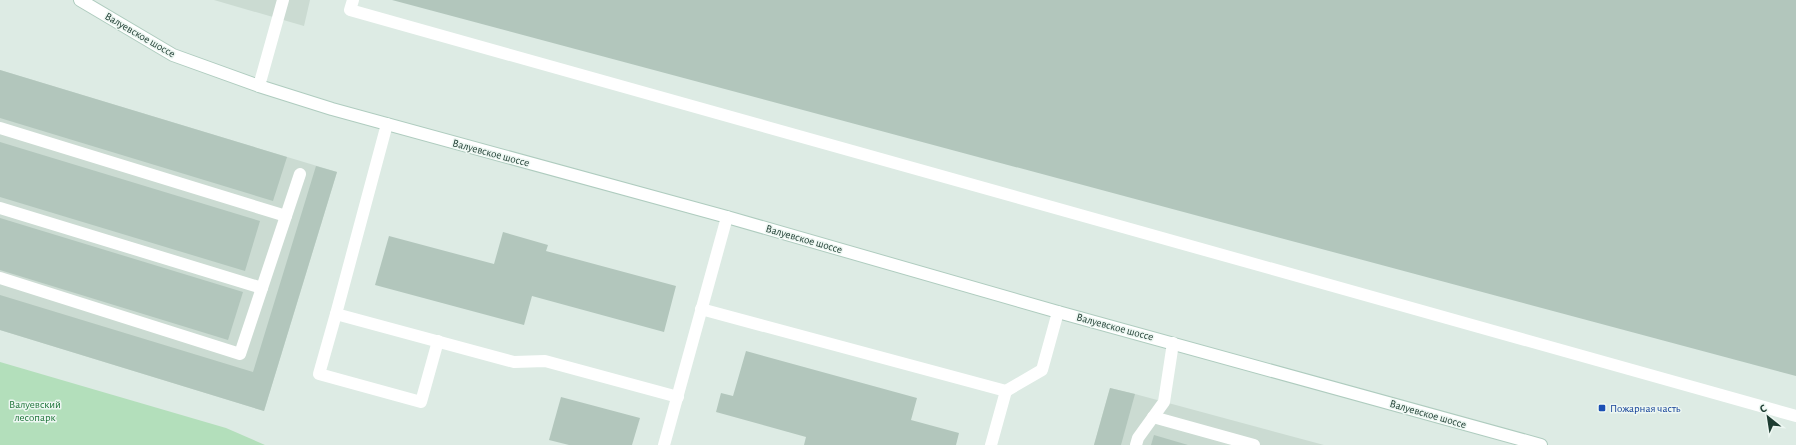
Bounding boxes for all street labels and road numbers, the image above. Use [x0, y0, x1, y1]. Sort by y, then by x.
street label: Валуевское шоссе [103, 10, 177, 60]
street label: Валуевское шоссе [451, 137, 531, 169]
street label: Валуевское шоссе [764, 223, 844, 255]
street label: Валуевское шоссе [1075, 311, 1155, 343]
street label: Валуевское шоссе [1388, 398, 1468, 430]

